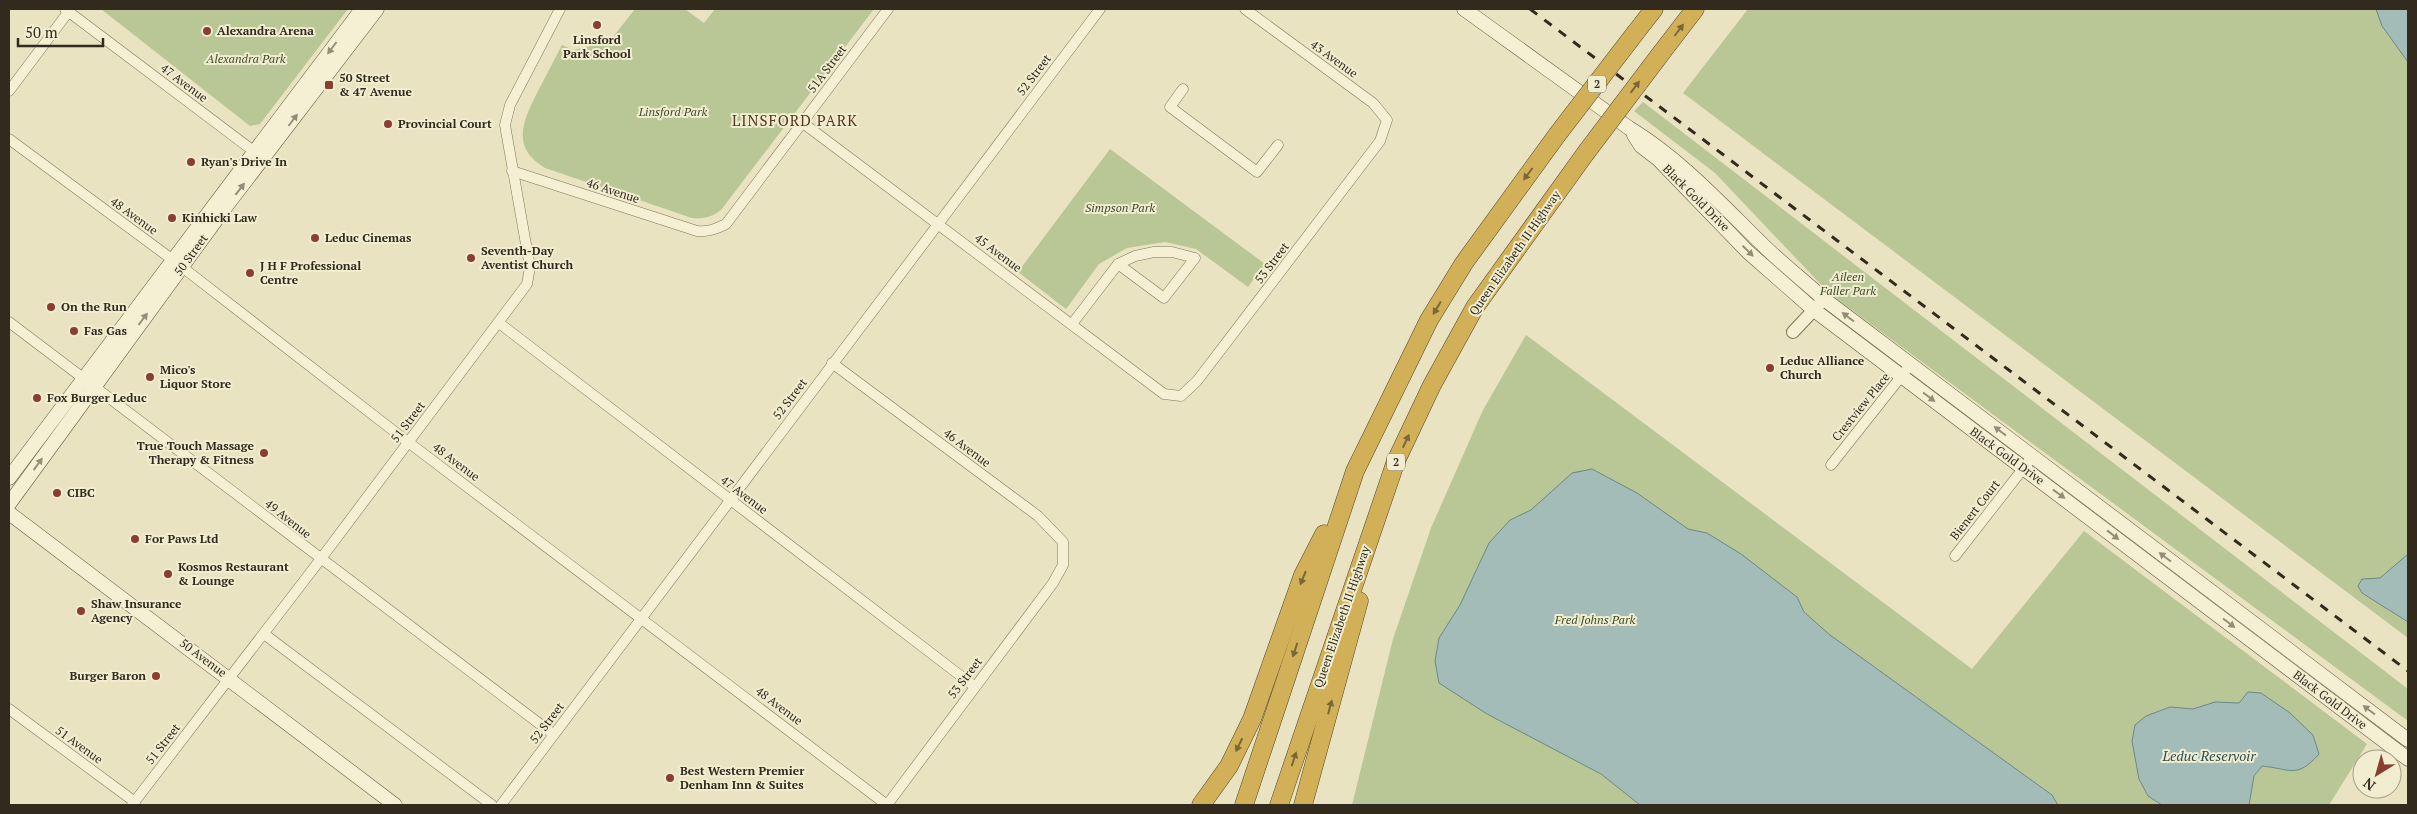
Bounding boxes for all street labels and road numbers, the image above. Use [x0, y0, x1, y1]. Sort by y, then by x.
street label: 43 Avenue [1308, 36, 1361, 81]
street label: 51A Street [804, 42, 850, 95]
street label: 52 Street [1013, 51, 1054, 98]
street label: 47 Avenue [158, 60, 211, 105]
road number: 2 [1588, 76, 1606, 92]
street label: Black Gold Drive [1660, 161, 1733, 234]
street label: 46 Avenue [585, 175, 642, 206]
street label: Queen Elizabeth II Highway [1466, 187, 1564, 318]
street label: 48 Avenue [108, 193, 161, 238]
street label: 45 Avenue [972, 230, 1025, 275]
street label: 50 Street [170, 231, 211, 278]
street label: 53 Street [1251, 239, 1292, 286]
street label: Crestview Place [1828, 369, 1893, 444]
street label: 52 Street [769, 375, 810, 422]
street label: 51 Street [387, 398, 428, 445]
street label: Black Gold Drive [1967, 424, 2047, 488]
street label: 46 Avenue [941, 425, 994, 470]
street label: 48 Avenue [430, 439, 483, 484]
road number: 2 [1387, 454, 1405, 471]
street label: 47 Avenue [718, 472, 771, 517]
street label: Bienert Court [1946, 476, 2003, 543]
street label: 49 Avenue [262, 496, 315, 541]
street label: Queen Elizabeth II Highway [1310, 543, 1373, 690]
street label: 50 Avenue [177, 635, 230, 680]
street label: 53 Street [944, 654, 985, 701]
street label: Black Gold Drive [2290, 667, 2370, 732]
street label: 48 Avenue [753, 683, 806, 728]
street label: 52 Street [526, 699, 567, 746]
street label: 51 Street [142, 720, 184, 767]
street label: 51 Avenue [53, 722, 106, 767]

